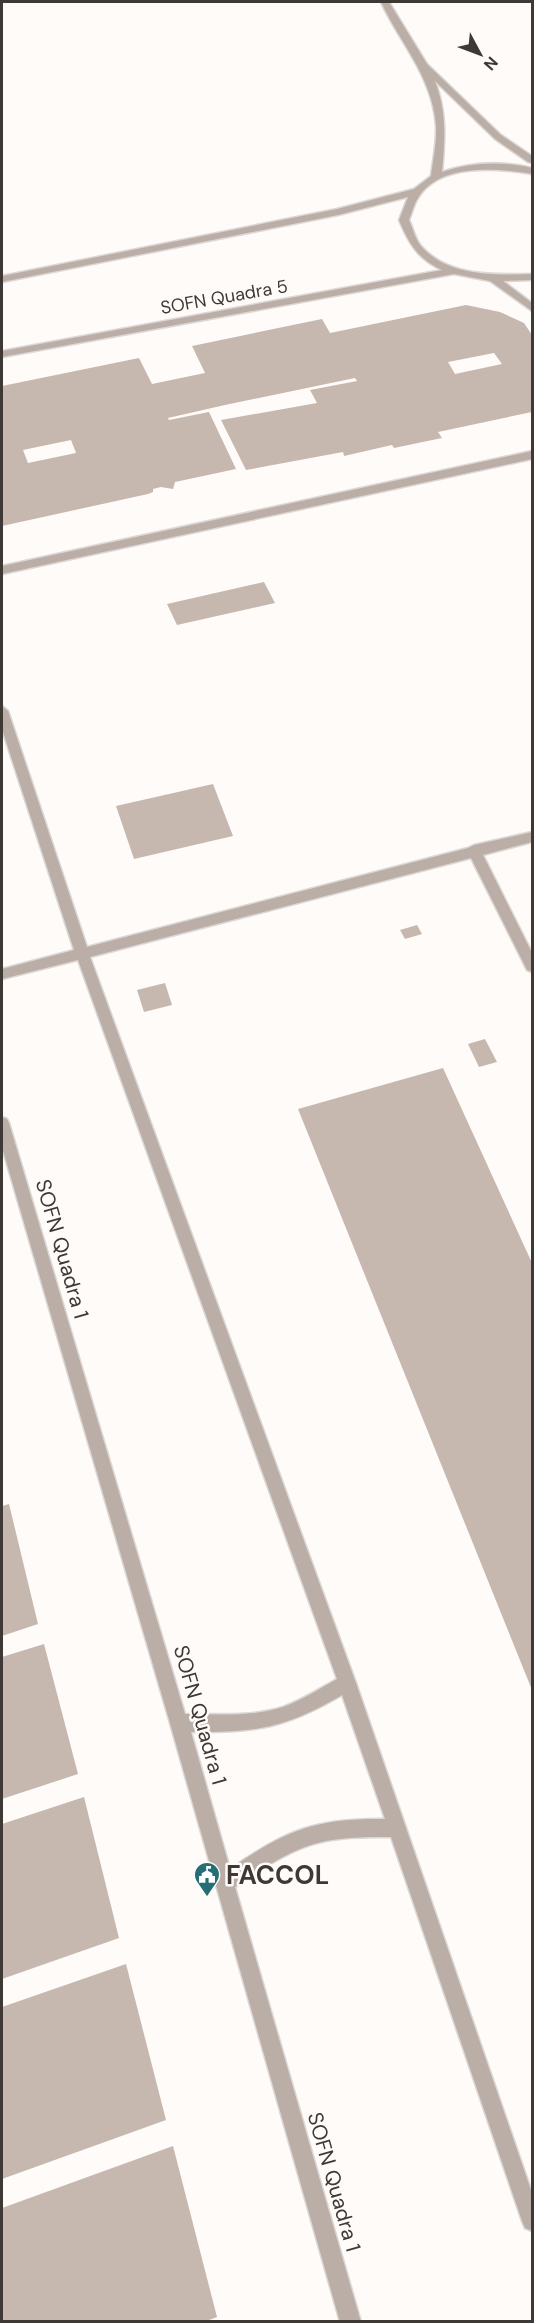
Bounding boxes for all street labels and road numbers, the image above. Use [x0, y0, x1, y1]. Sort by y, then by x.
street label: SOFN Quadra 5 [159, 274, 289, 320]
street label: SOFN Quadra 1 [29, 1176, 95, 1322]
street label: SOFN Quadra 1 [167, 1642, 233, 1788]
street label: SOFN Quadra 1 [301, 2109, 367, 2255]

